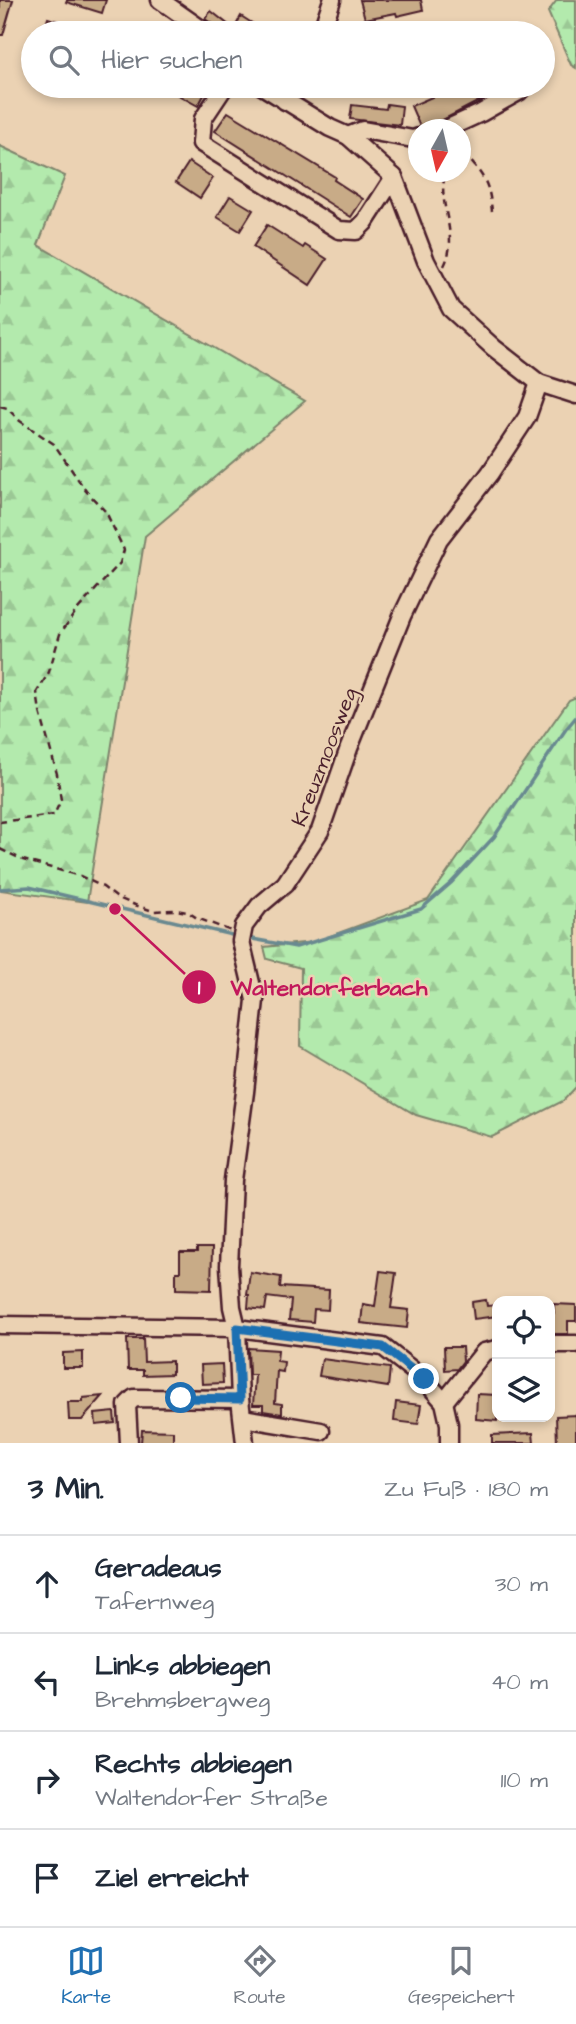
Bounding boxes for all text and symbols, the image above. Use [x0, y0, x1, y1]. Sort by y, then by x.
search box [21, 21, 555, 98]
icon: search [45, 41, 83, 79]
text: Hier suchen [101, 42, 242, 78]
north arrow [408, 119, 471, 182]
street label: Kreuzmoosweg [285, 683, 366, 831]
callout: Waltendorferbach [182, 965, 442, 1009]
text: Waltendorferbach [230, 972, 428, 1004]
text: 1 [198, 973, 201, 1002]
map controls [492, 1296, 555, 1422]
button: locate [492, 1296, 555, 1359]
button: layers [492, 1359, 555, 1422]
route end [408, 1363, 439, 1394]
route start [165, 1382, 196, 1413]
text: 3 Min. [28, 1468, 104, 1510]
text: Zu Fuß · 180 m [384, 1473, 548, 1505]
text: Geradeaus [95, 1550, 222, 1586]
icon: ahead [28, 1565, 66, 1603]
text: 30 m [495, 1568, 548, 1600]
text: Tafernweg [95, 1586, 214, 1618]
text: Links abbiegen [95, 1648, 270, 1684]
icon: left [28, 1663, 66, 1701]
text: 40 m [491, 1666, 548, 1698]
text: Brehmsbergweg [95, 1684, 270, 1716]
text: Rechts abbiegen [95, 1746, 292, 1782]
icon: right [28, 1761, 66, 1799]
text: 110 m [500, 1764, 548, 1796]
text: Waltendorfer Straße [95, 1782, 328, 1814]
icon: arrive [28, 1859, 66, 1897]
text: Ziel erreicht [95, 1860, 249, 1896]
tab: Karte [61, 1942, 111, 2011]
tab: Route [234, 1942, 285, 2011]
tab: Gespeichert [408, 1942, 515, 2011]

